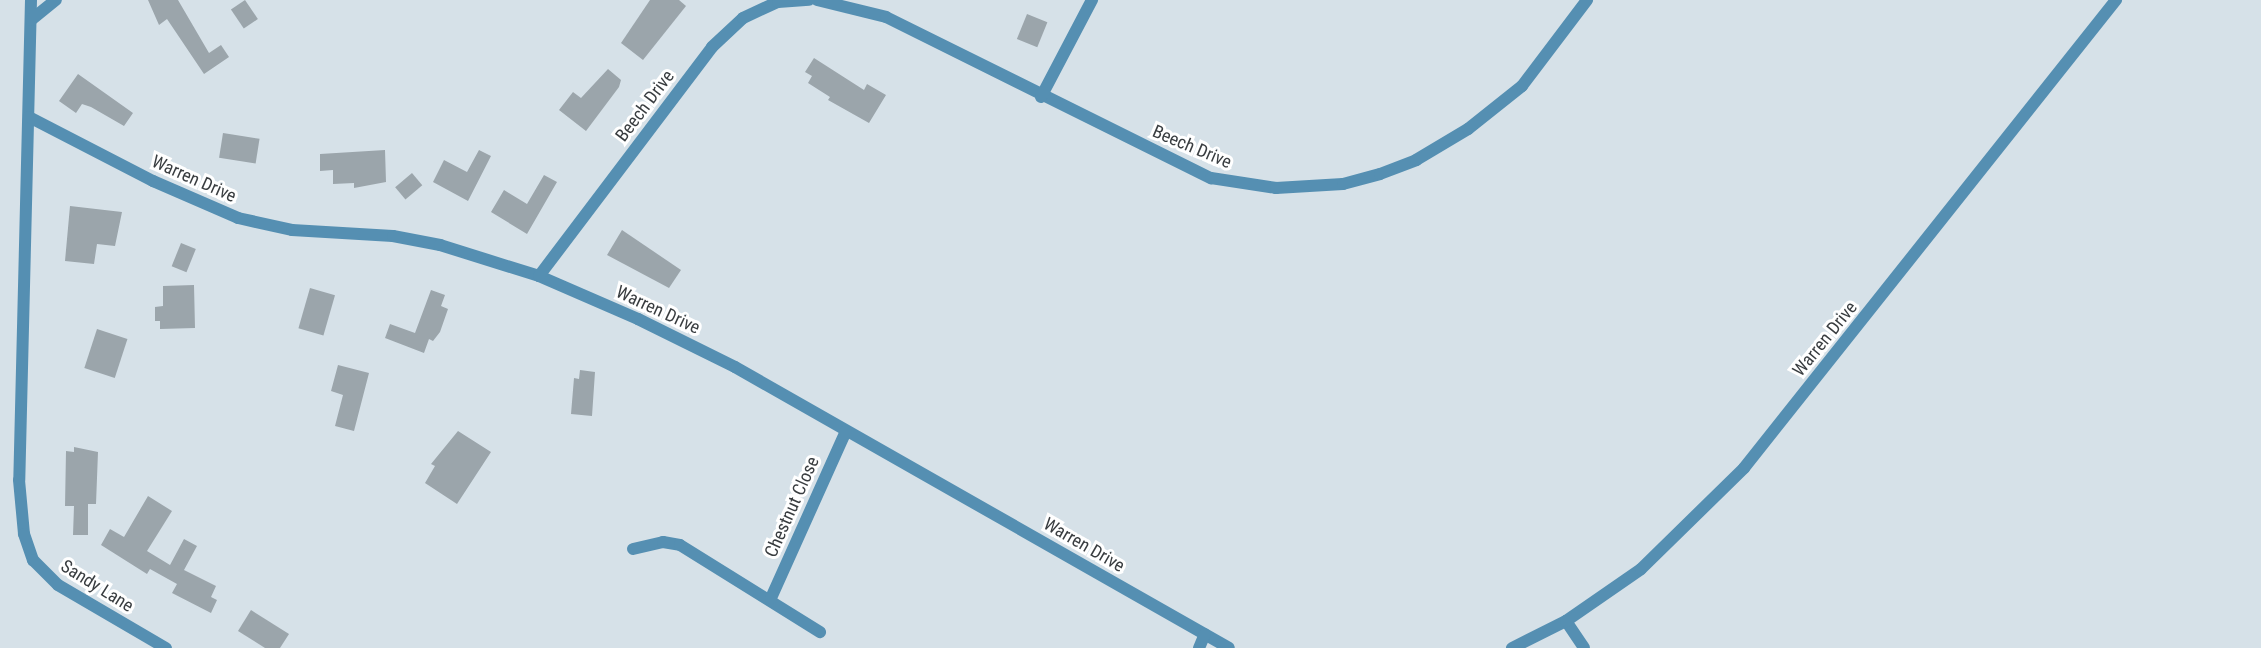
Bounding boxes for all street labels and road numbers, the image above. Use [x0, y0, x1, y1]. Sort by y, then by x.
street label: Beech Drive [611, 66, 679, 146]
street label: Beech Drive [1149, 121, 1235, 173]
street label: Warren Drive [148, 151, 240, 207]
street label: Warren Drive [613, 281, 703, 339]
street label: Warren Drive [1788, 297, 1862, 381]
street label: Chestnut Close [760, 453, 824, 561]
street label: Warren Drive [1040, 513, 1128, 577]
street label: Sandy Lane [57, 555, 137, 617]

